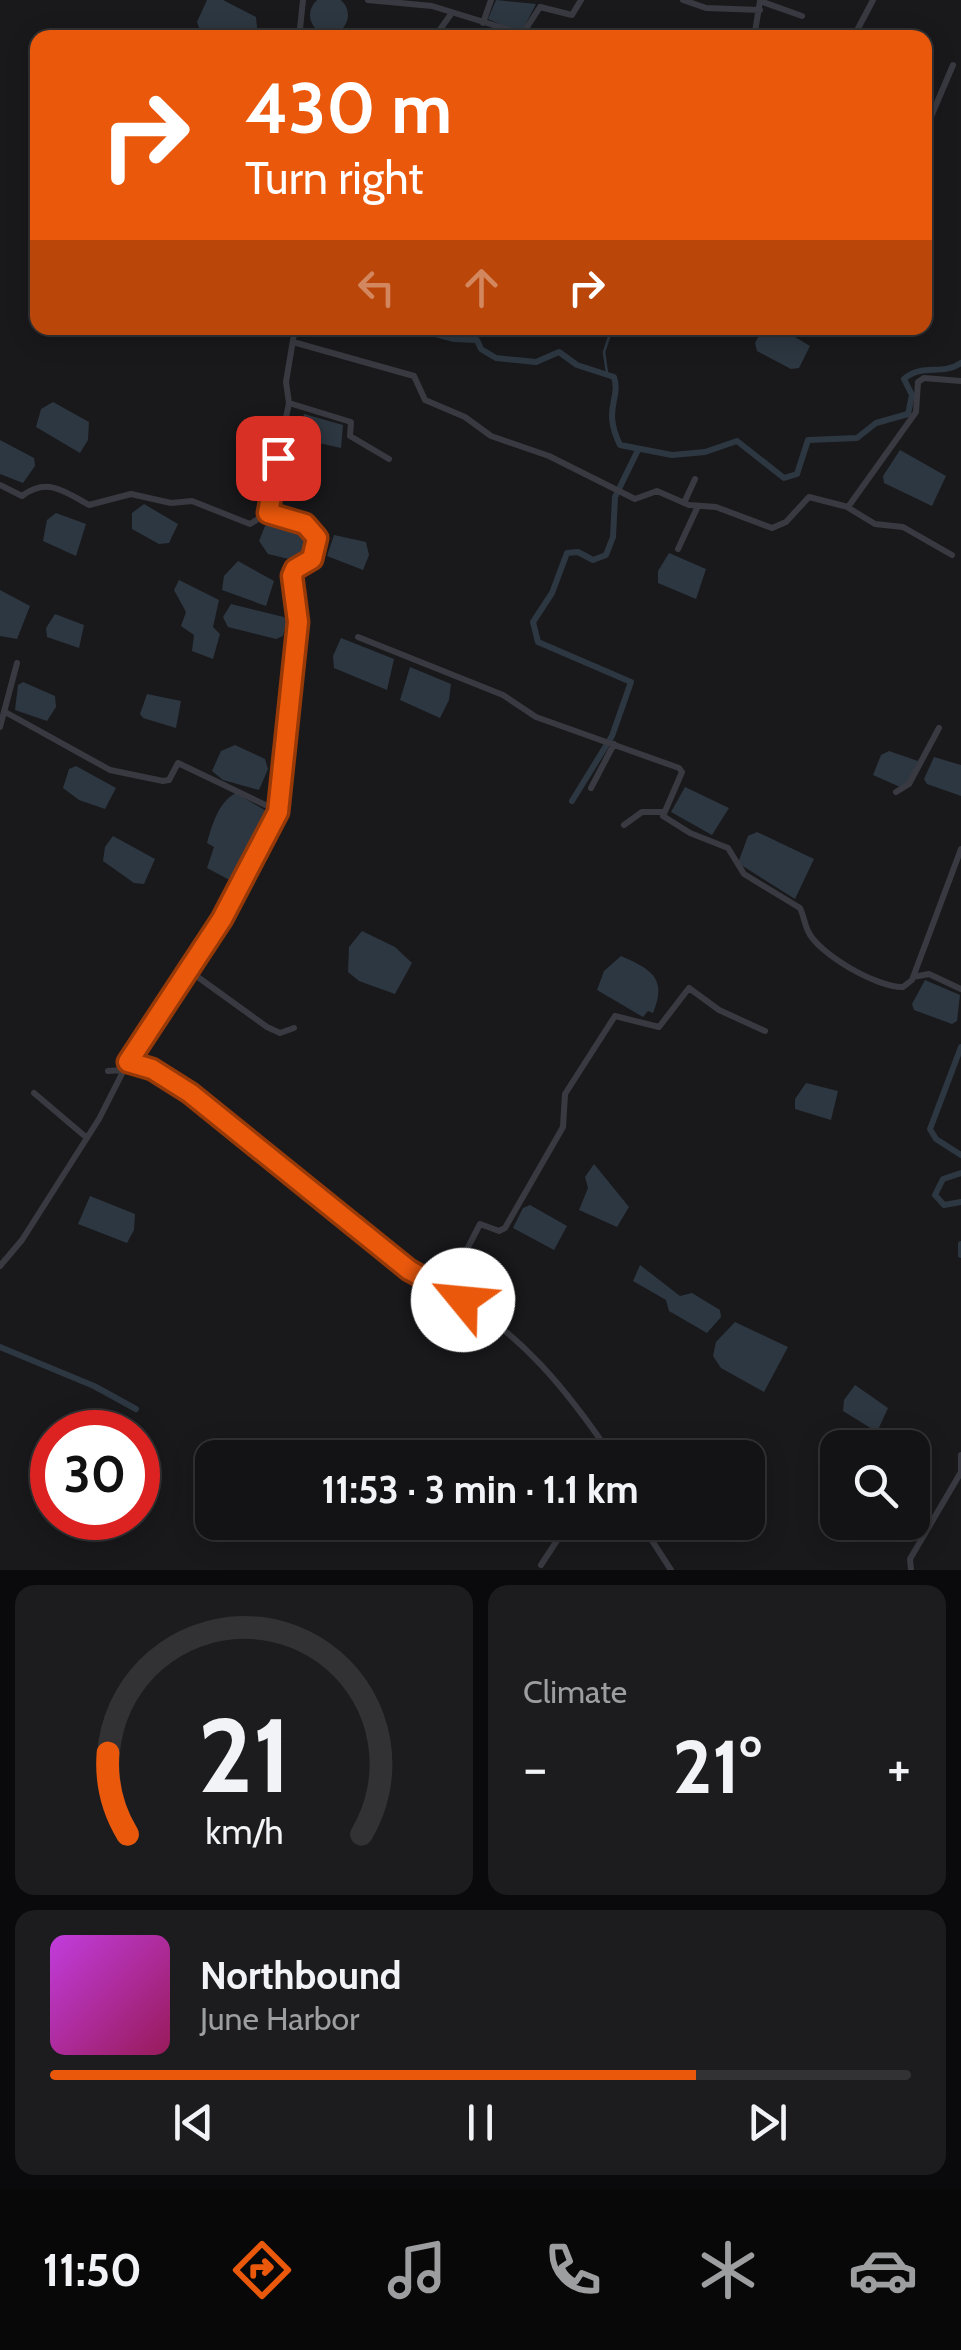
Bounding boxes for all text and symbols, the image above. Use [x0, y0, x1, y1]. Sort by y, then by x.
text: 430 m [245, 65, 452, 151]
icon: right [80, 70, 210, 200]
text: Turn right [245, 151, 424, 205]
icon: left [349, 260, 404, 315]
icon: ahead [454, 260, 509, 315]
icon: right [559, 260, 614, 315]
pin [236, 416, 321, 501]
icon: arrive [251, 431, 306, 486]
position arrow [411, 1248, 515, 1352]
speed limit sign: 30 [30, 1410, 160, 1540]
map controls [820, 1430, 930, 1540]
button: search [820, 1430, 930, 1540]
text: 11:53 · 3 min · 1.1 km [321, 1466, 639, 1513]
text: Climate [523, 1672, 627, 1711]
text: 21 [197, 1692, 291, 1818]
text: 21° [672, 1721, 762, 1812]
text: − [523, 1734, 547, 1801]
text: + [887, 1734, 911, 1801]
text: km/h [205, 1810, 283, 1853]
text: Northbound [200, 1952, 402, 1999]
text: June Harbor [200, 1999, 359, 2038]
icon: previous [166, 2095, 221, 2150]
icon: pause [453, 2095, 508, 2150]
icon: next [740, 2095, 795, 2150]
icon: directions [227, 2235, 297, 2305]
icon: music [382, 2235, 452, 2305]
icon: phone [538, 2235, 608, 2305]
icon: climate [693, 2235, 763, 2305]
icon: car [848, 2235, 918, 2305]
text: 11:50 [43, 2243, 142, 2297]

